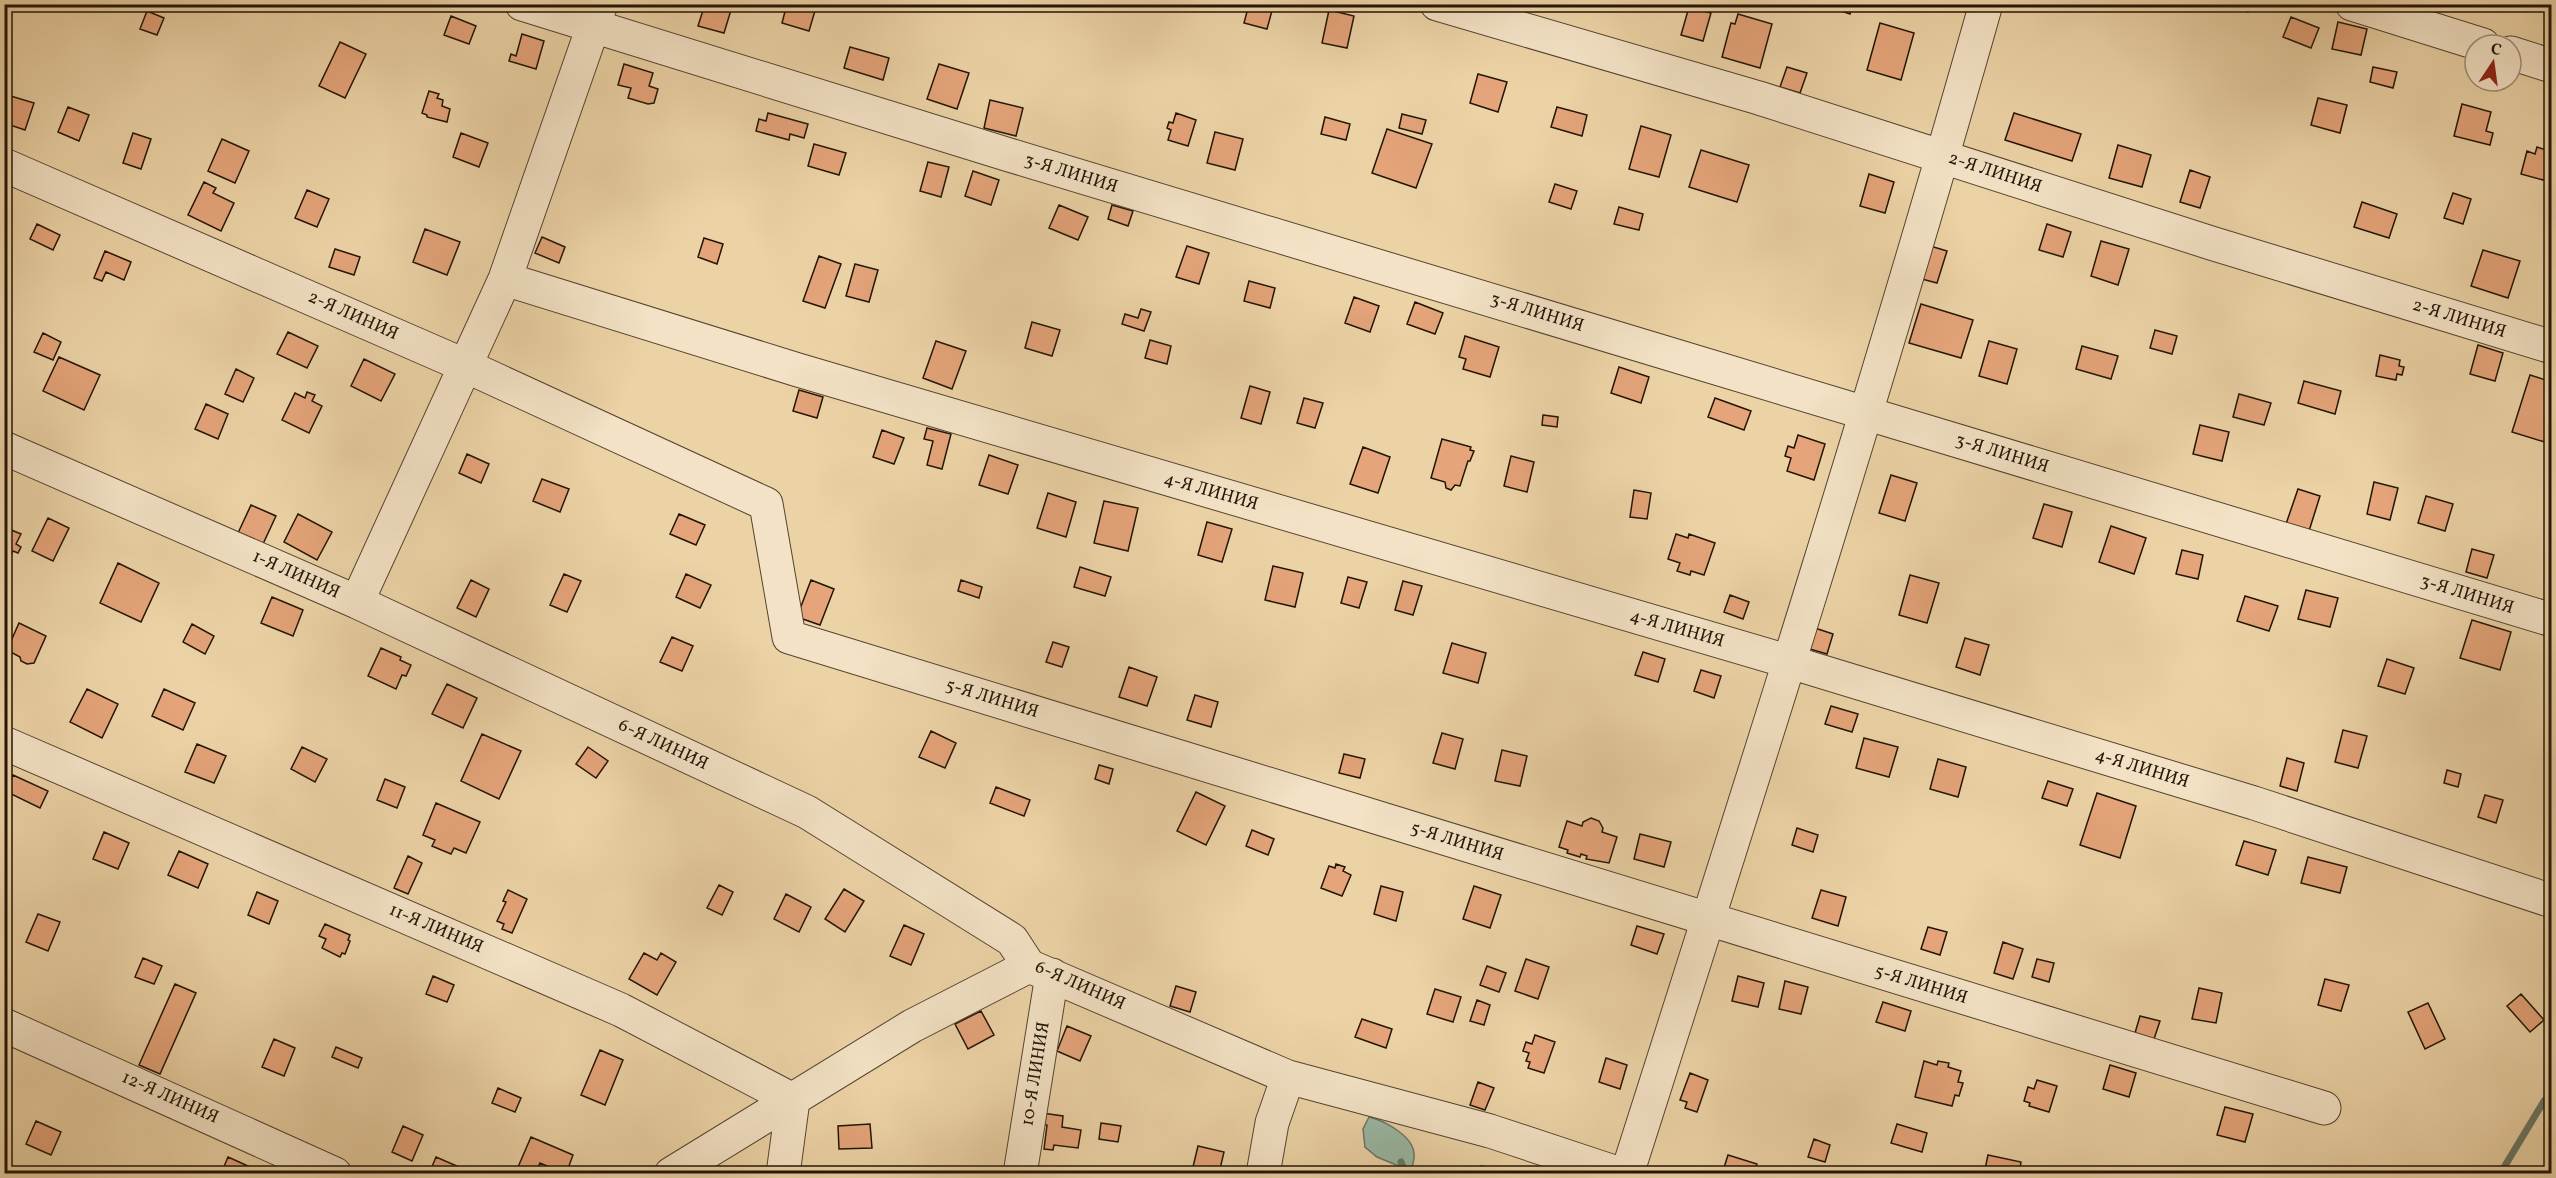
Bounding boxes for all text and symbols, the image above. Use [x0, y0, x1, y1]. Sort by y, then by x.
north arrow [2463, 33, 2523, 93]
text: С [2488, 38, 2503, 62]
street label: 2-Я ЛИНИЯ [1945, 146, 2045, 200]
street label: 3-Я ЛИНИЯ [1021, 148, 1121, 200]
street label: 2-Я ЛИНИЯ [304, 285, 402, 347]
street label: 3-Я ЛИНИЯ [1487, 287, 1587, 339]
street label: 2-Я ЛИНИЯ [2409, 293, 2509, 345]
street label: 3-Я ЛИНИЯ [1952, 428, 2052, 480]
street label: 4-Я ЛИНИЯ [1161, 467, 1261, 517]
street label: 1-Я ЛИНИЯ [248, 545, 344, 605]
street label: 3-Я ЛИНИЯ [2417, 569, 2517, 621]
street label: 4-Я ЛИНИЯ [1627, 604, 1727, 654]
street label: 5-Я ЛИНИЯ [943, 673, 1041, 725]
street label: 6-Я ЛИНИЯ [614, 713, 712, 777]
street label: 4-Я ЛИНИЯ [2092, 743, 2192, 795]
street label: 5-Я ЛИНИЯ [1408, 816, 1506, 868]
street label: 11-Я ЛИНИЯ [385, 898, 487, 960]
street label: 6-Я ЛИНИЯ [1031, 955, 1129, 1017]
street label: 5-Я ЛИНИЯ [1872, 959, 1970, 1011]
street label: 10-Я ЛИНИЯ [1015, 1020, 1057, 1128]
street label: 12-Я ЛИНИЯ [117, 1065, 223, 1131]

